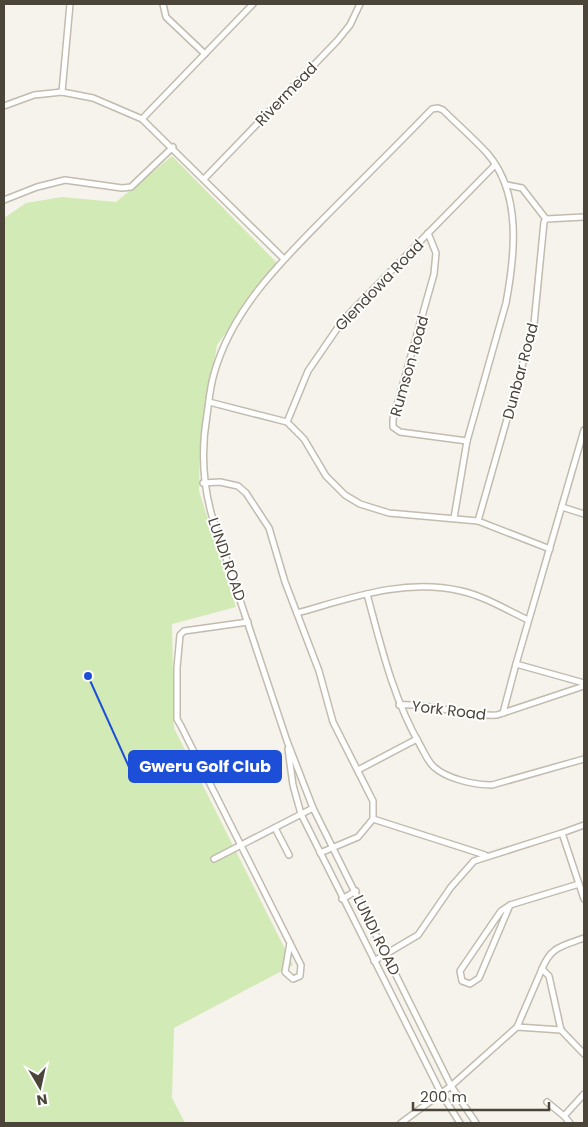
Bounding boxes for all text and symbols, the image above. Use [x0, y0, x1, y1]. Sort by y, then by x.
street label: Rivermead [250, 58, 322, 130]
street label: Glendowa Road [330, 235, 428, 335]
street label: Rumson Road [385, 313, 433, 419]
street label: Dunbar Road [497, 321, 543, 421]
street label: LUNDI ROAD [203, 514, 251, 604]
street label: York Road [411, 695, 487, 725]
callout: Gweru Golf Club [129, 751, 281, 782]
text: Gweru Golf Club [139, 755, 271, 778]
street label: LUNDI ROAD [348, 891, 406, 979]
north arrow [15, 1062, 65, 1112]
scale bar [413, 1080, 549, 1112]
text: 200 m [420, 1086, 467, 1107]
text: N [35, 1089, 49, 1111]

